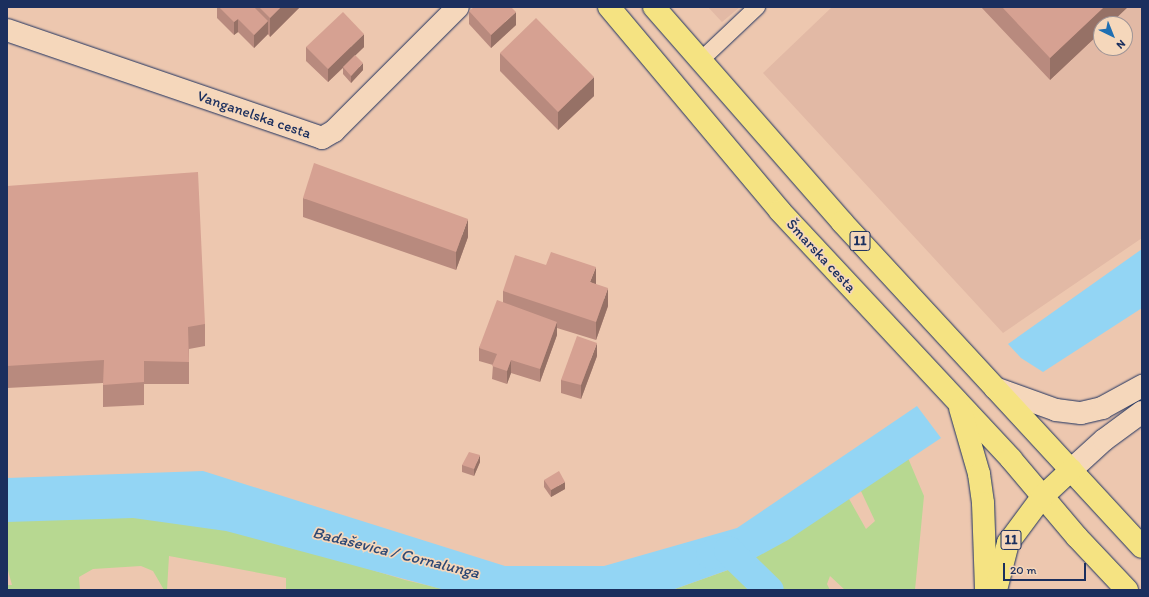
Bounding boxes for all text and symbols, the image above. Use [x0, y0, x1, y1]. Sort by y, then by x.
north arrow [1093, 16, 1133, 56]
text: N [1114, 37, 1128, 52]
street label: Vanganelska cesta [195, 87, 313, 143]
street label: Šmarska cesta [782, 216, 860, 296]
road number: 11 [849, 229, 871, 253]
water label: Badaševica / Cornalunga [311, 523, 481, 583]
road number: 11 [1000, 528, 1022, 552]
scale bar [1005, 555, 1088, 581]
text: 20 m [1010, 563, 1037, 577]

